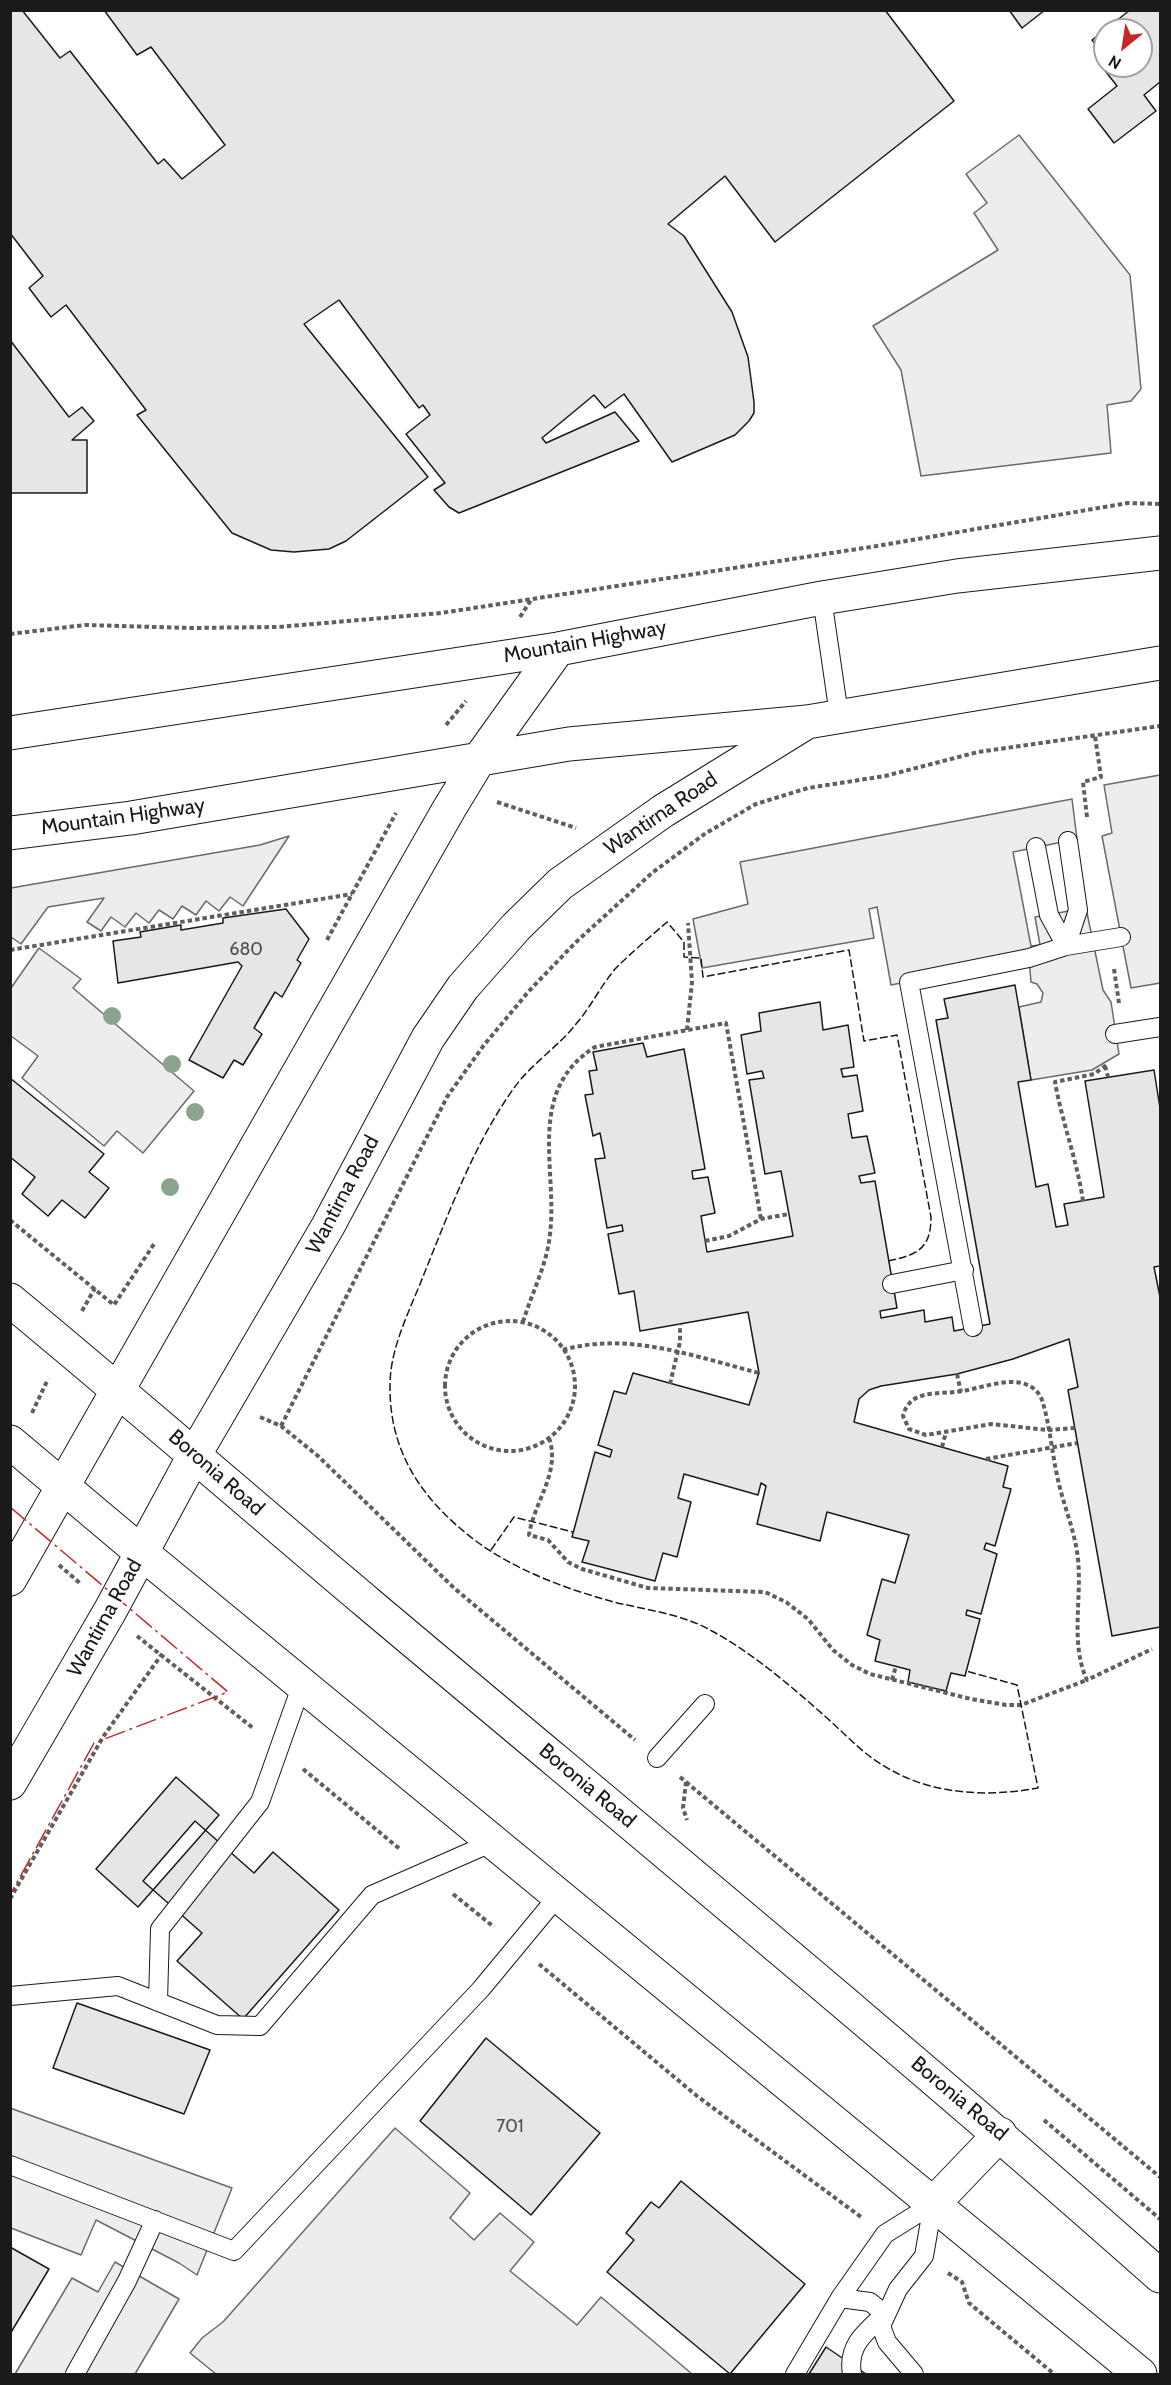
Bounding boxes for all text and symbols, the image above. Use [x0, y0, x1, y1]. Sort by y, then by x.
north arrow [1093, 18, 1153, 78]
text: N [1105, 51, 1124, 73]
street label: Mountain Highway [501, 615, 669, 669]
street label: Wantirna Road [600, 767, 722, 861]
street label: Mountain Highway [39, 793, 207, 841]
house number: 680 [229, 939, 263, 961]
street label: Wantirna Road [301, 1131, 385, 1259]
street label: Boronia Road [163, 1425, 269, 1521]
street label: Wantirna Road [62, 1555, 148, 1681]
street label: Boronia Road [533, 1738, 641, 1834]
street label: Boronia Road [905, 2051, 1013, 2147]
house number: 701 [496, 2116, 524, 2138]

